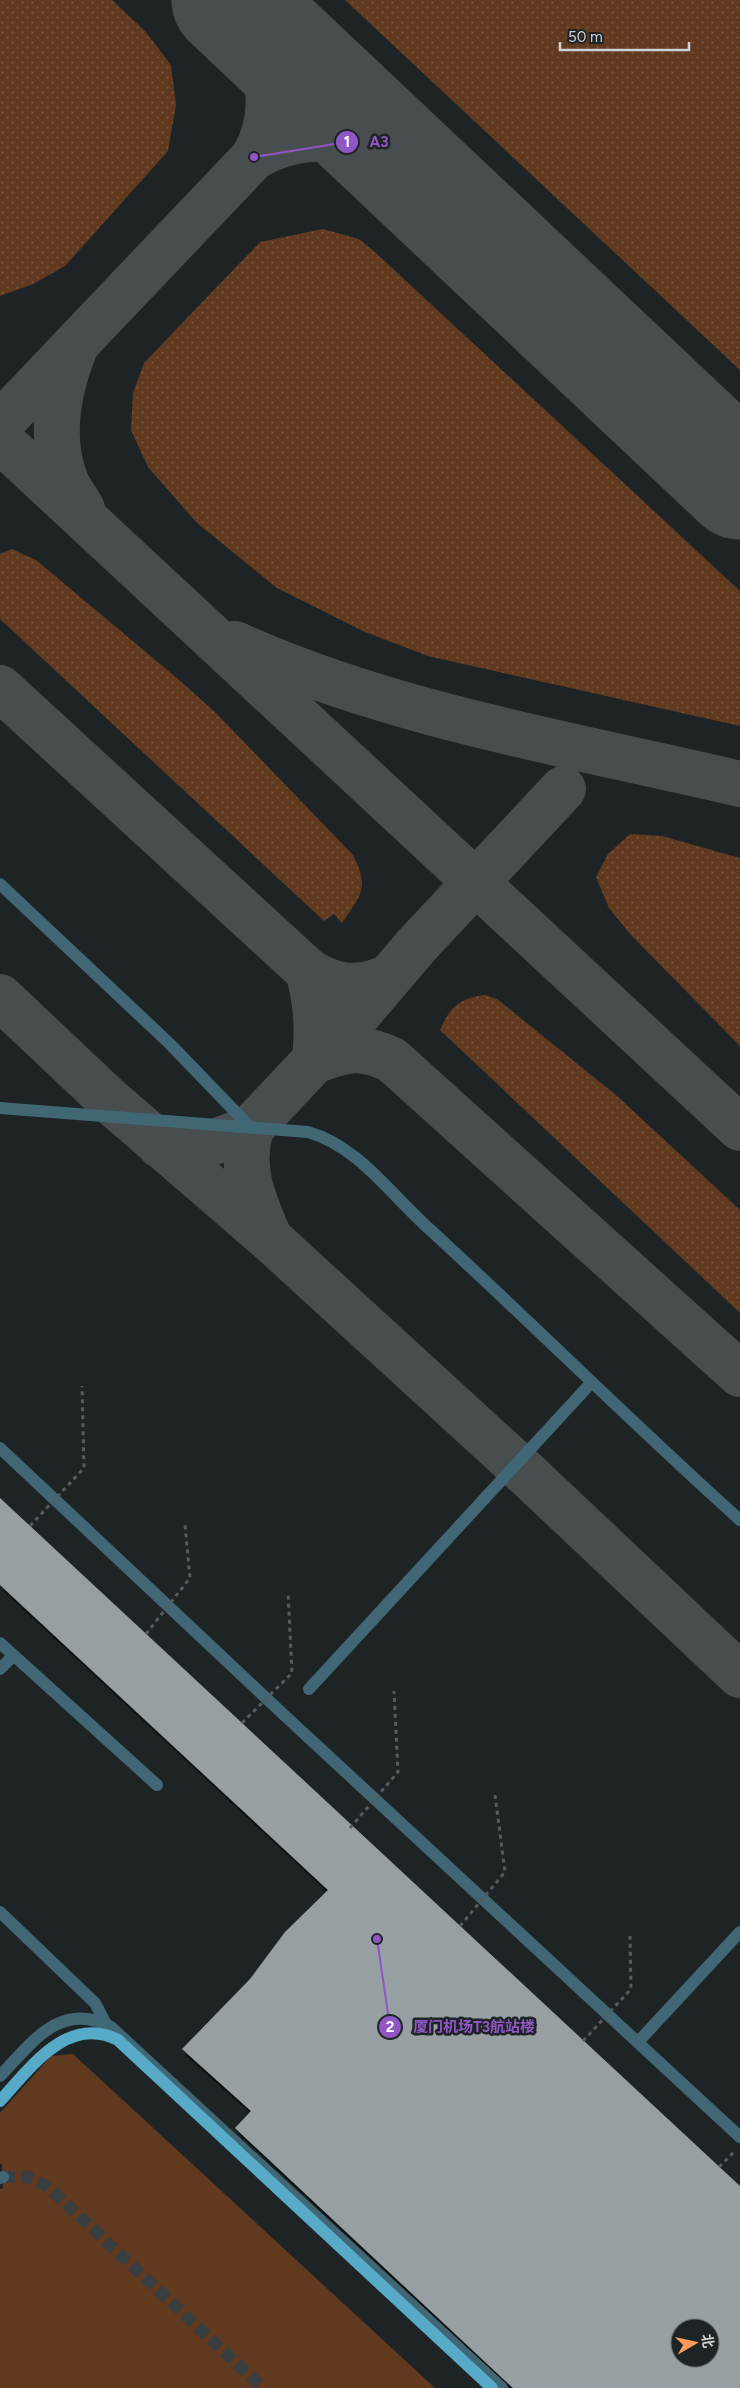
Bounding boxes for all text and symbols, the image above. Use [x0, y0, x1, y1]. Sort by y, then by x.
scale bar [560, 20, 689, 52]
text: 50 m [568, 28, 603, 46]
callout: A3 [335, 127, 399, 157]
text: 1 [344, 133, 350, 151]
text: A3 [369, 133, 389, 151]
callout: 厦门机场T3航站楼 [378, 2012, 545, 2042]
text: 2 [386, 2018, 395, 2036]
text: 厦门机场T3航站楼 [413, 2018, 535, 2036]
north arrow [670, 2318, 720, 2368]
text: 北 [698, 2333, 717, 2349]

